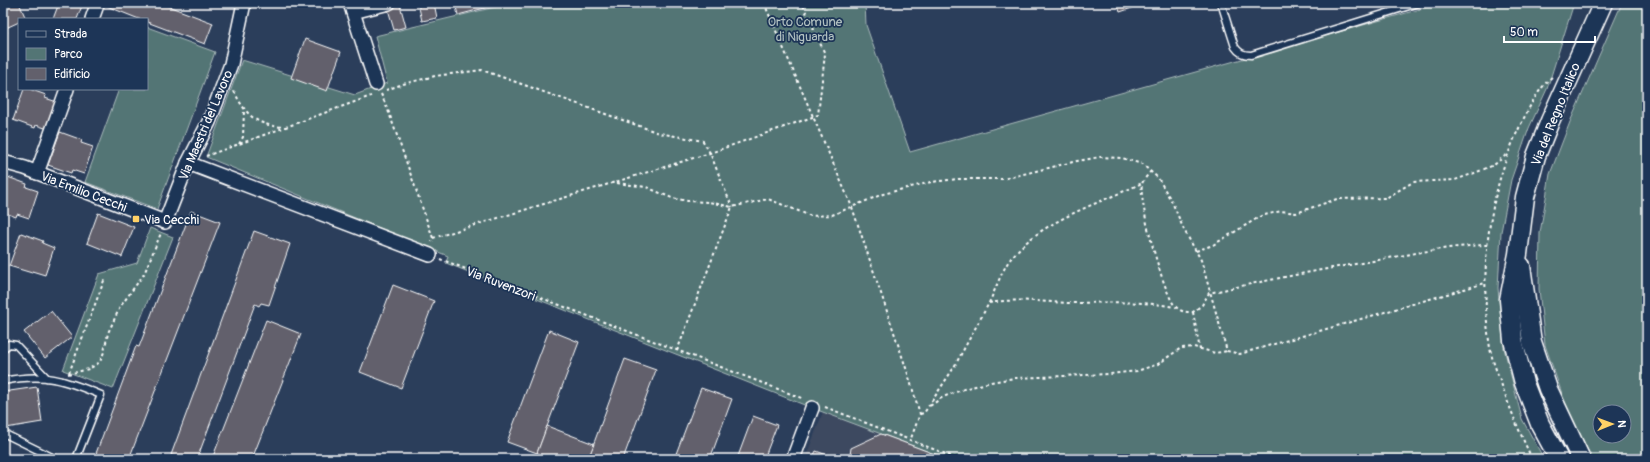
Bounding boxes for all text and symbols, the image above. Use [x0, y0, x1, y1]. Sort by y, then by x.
park label: Orto Comune di Niguarda [768, 14, 843, 45]
legend [18, 18, 148, 90]
scale bar [1504, 18, 1595, 44]
text: 50 m [1510, 25, 1538, 40]
text: Strada [54, 27, 88, 42]
text: Parco [54, 47, 83, 62]
street label: Via del Regno Italico [1528, 61, 1584, 168]
text: Edificio [54, 67, 90, 82]
street label: Via Maestri del Lavoro [176, 68, 236, 183]
street label: Via Emilio Cecchi [38, 168, 129, 216]
place label: Via Cecchi [144, 212, 199, 228]
marker: Via Cecchi [131, 214, 141, 224]
street label: Via Ruvenzori [464, 263, 538, 305]
north arrow [1592, 404, 1632, 444]
text: N [1615, 420, 1628, 428]

